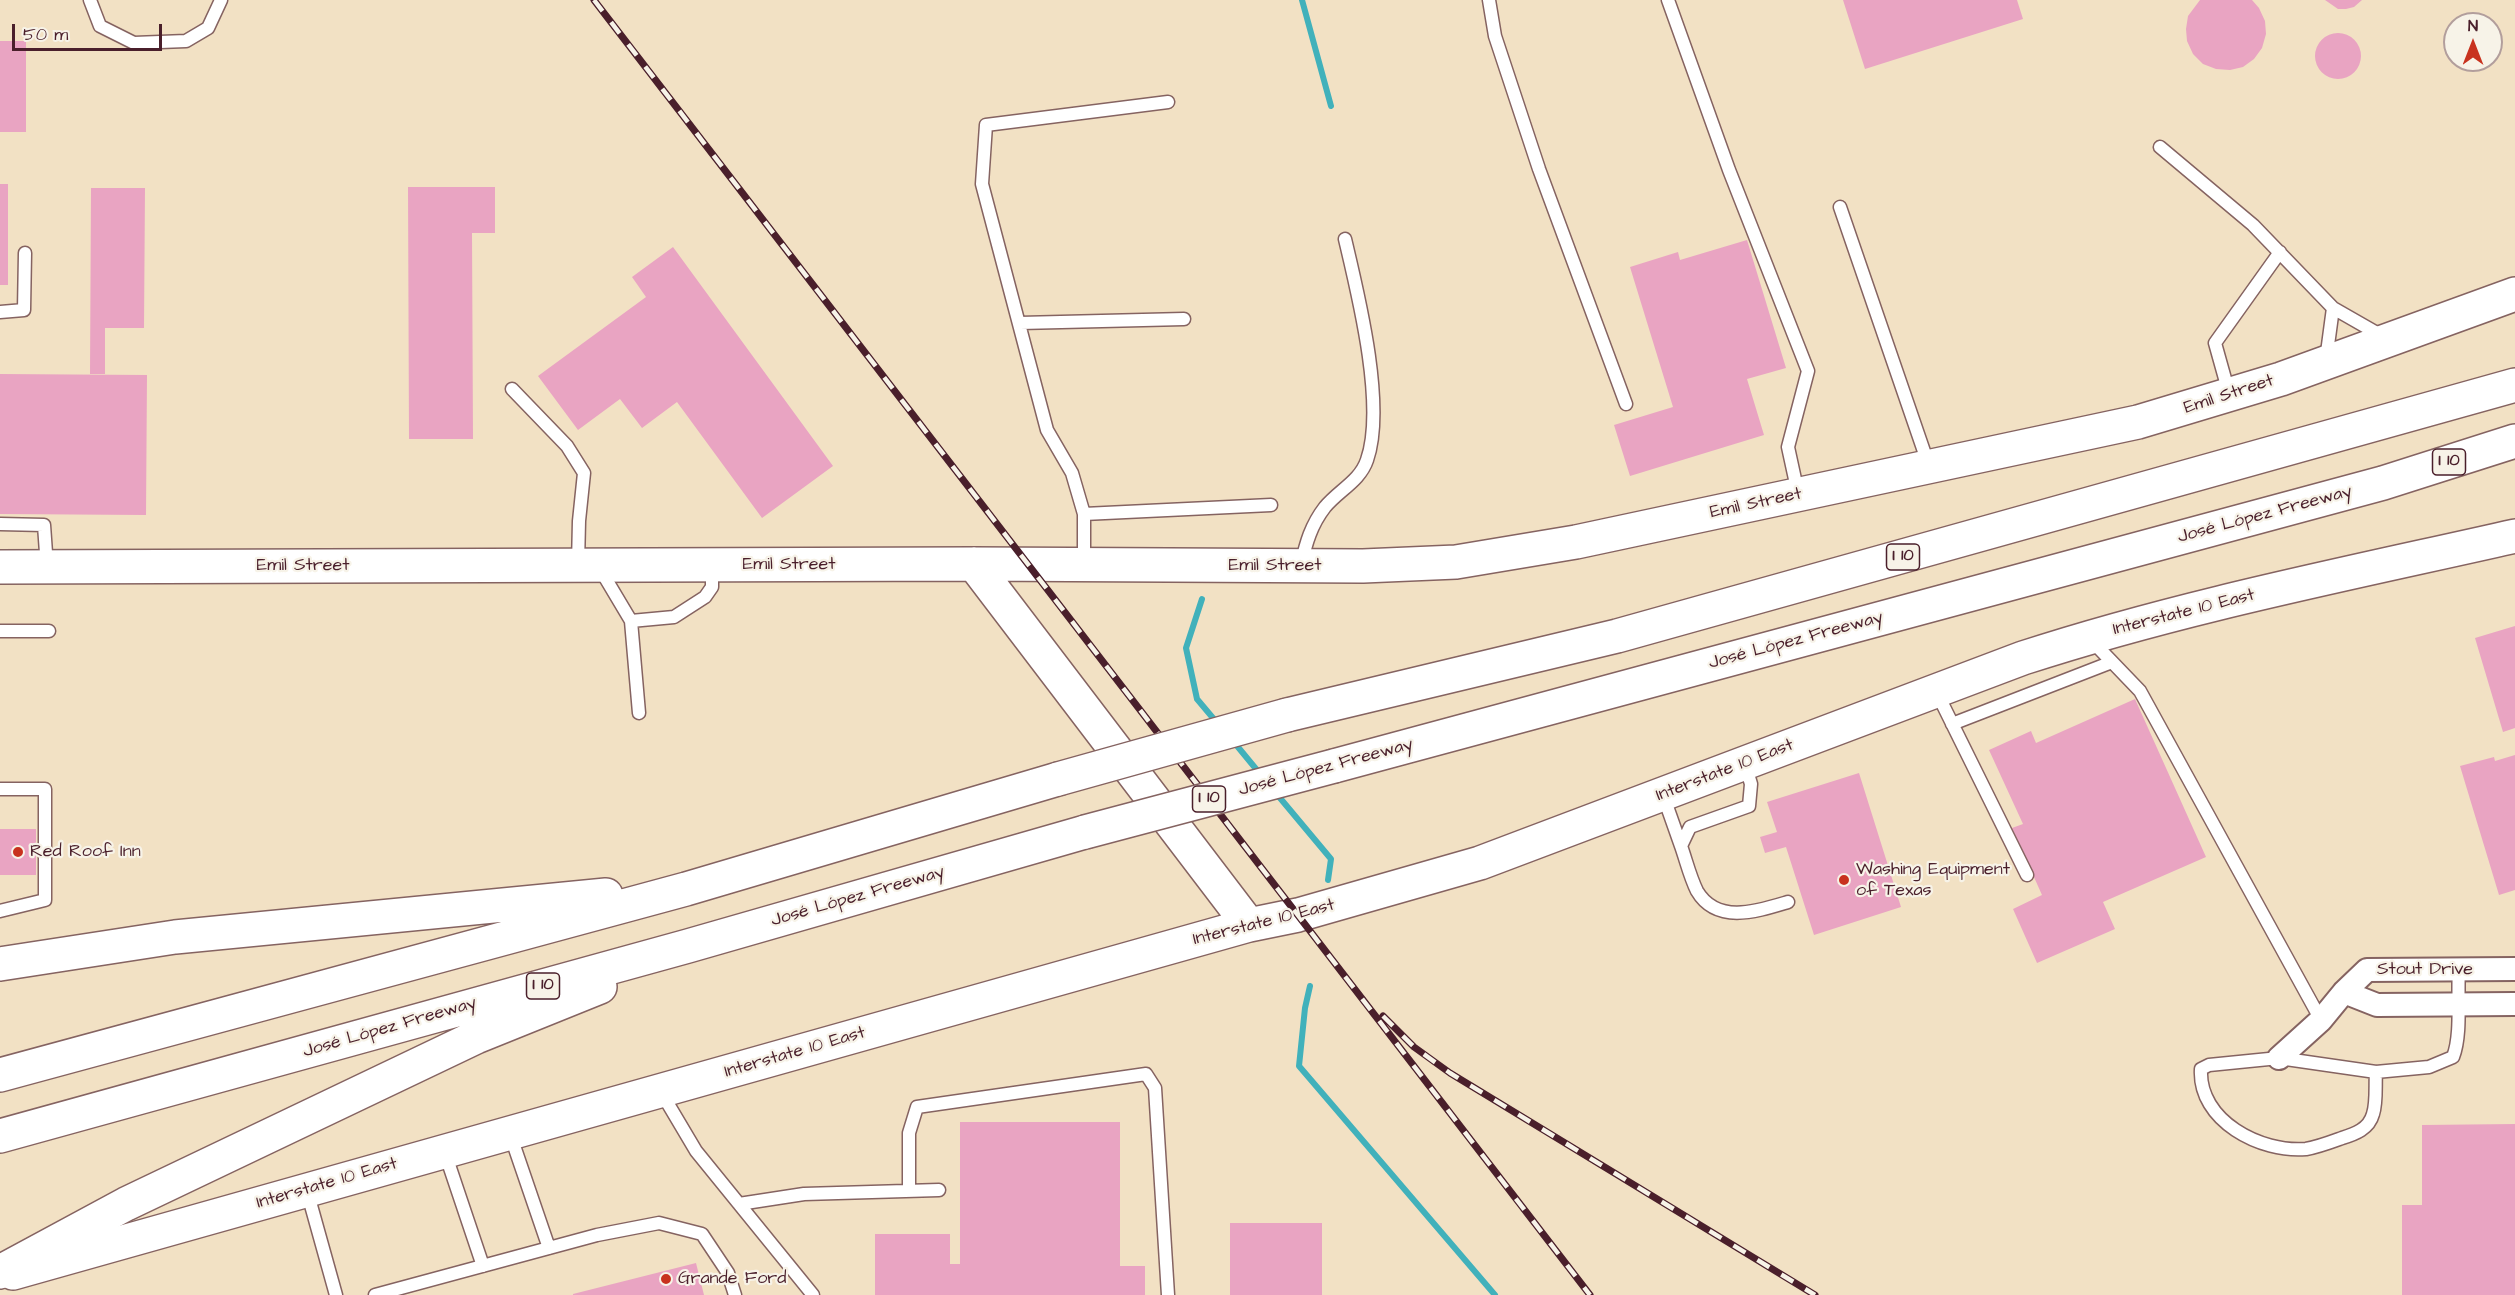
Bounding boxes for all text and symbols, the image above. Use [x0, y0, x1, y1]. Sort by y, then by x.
scale bar [15, 12, 165, 50]
north arrow [2443, 12, 2503, 72]
text: N [2468, 15, 2478, 37]
text: 50 m [23, 22, 68, 47]
street label: Emil Street [2181, 370, 2277, 420]
road number: I 10 [2432, 449, 2466, 475]
street label: José López Freeway [2175, 481, 2355, 549]
street label: Emil Street [1708, 484, 1804, 524]
road number: I 10 [1886, 544, 1920, 570]
street label: Emil Street [743, 554, 835, 576]
street label: Emil Street [257, 555, 349, 577]
street label: Emil Street [1229, 555, 1321, 577]
street label: Interstate 10 East [2111, 585, 2257, 641]
street label: José López Freeway [1706, 607, 1886, 675]
street label: José López Freeway [1236, 734, 1416, 802]
street label: Interstate 10 East [1653, 735, 1797, 807]
road number: I 10 [1192, 786, 1226, 812]
place label: Red Roof Inn [30, 841, 141, 863]
marker: Red Roof Inn [11, 845, 25, 859]
place label: Washing Equipment of Texas [1856, 859, 2010, 902]
street label: José López Freeway [769, 862, 947, 932]
marker: Washing Equipment of Texas [1837, 873, 1851, 887]
street label: Interstate 10 East [1191, 895, 1337, 951]
street label: Stout Drive [2377, 959, 2473, 981]
road number: I 10 [526, 973, 560, 999]
street label: José López Freeway [301, 993, 479, 1063]
street label: Interstate 10 East [722, 1023, 868, 1083]
street label: Interstate 10 East [254, 1154, 400, 1214]
place label: Grande Ford [678, 1268, 786, 1290]
marker: Grande Ford [659, 1272, 673, 1286]

